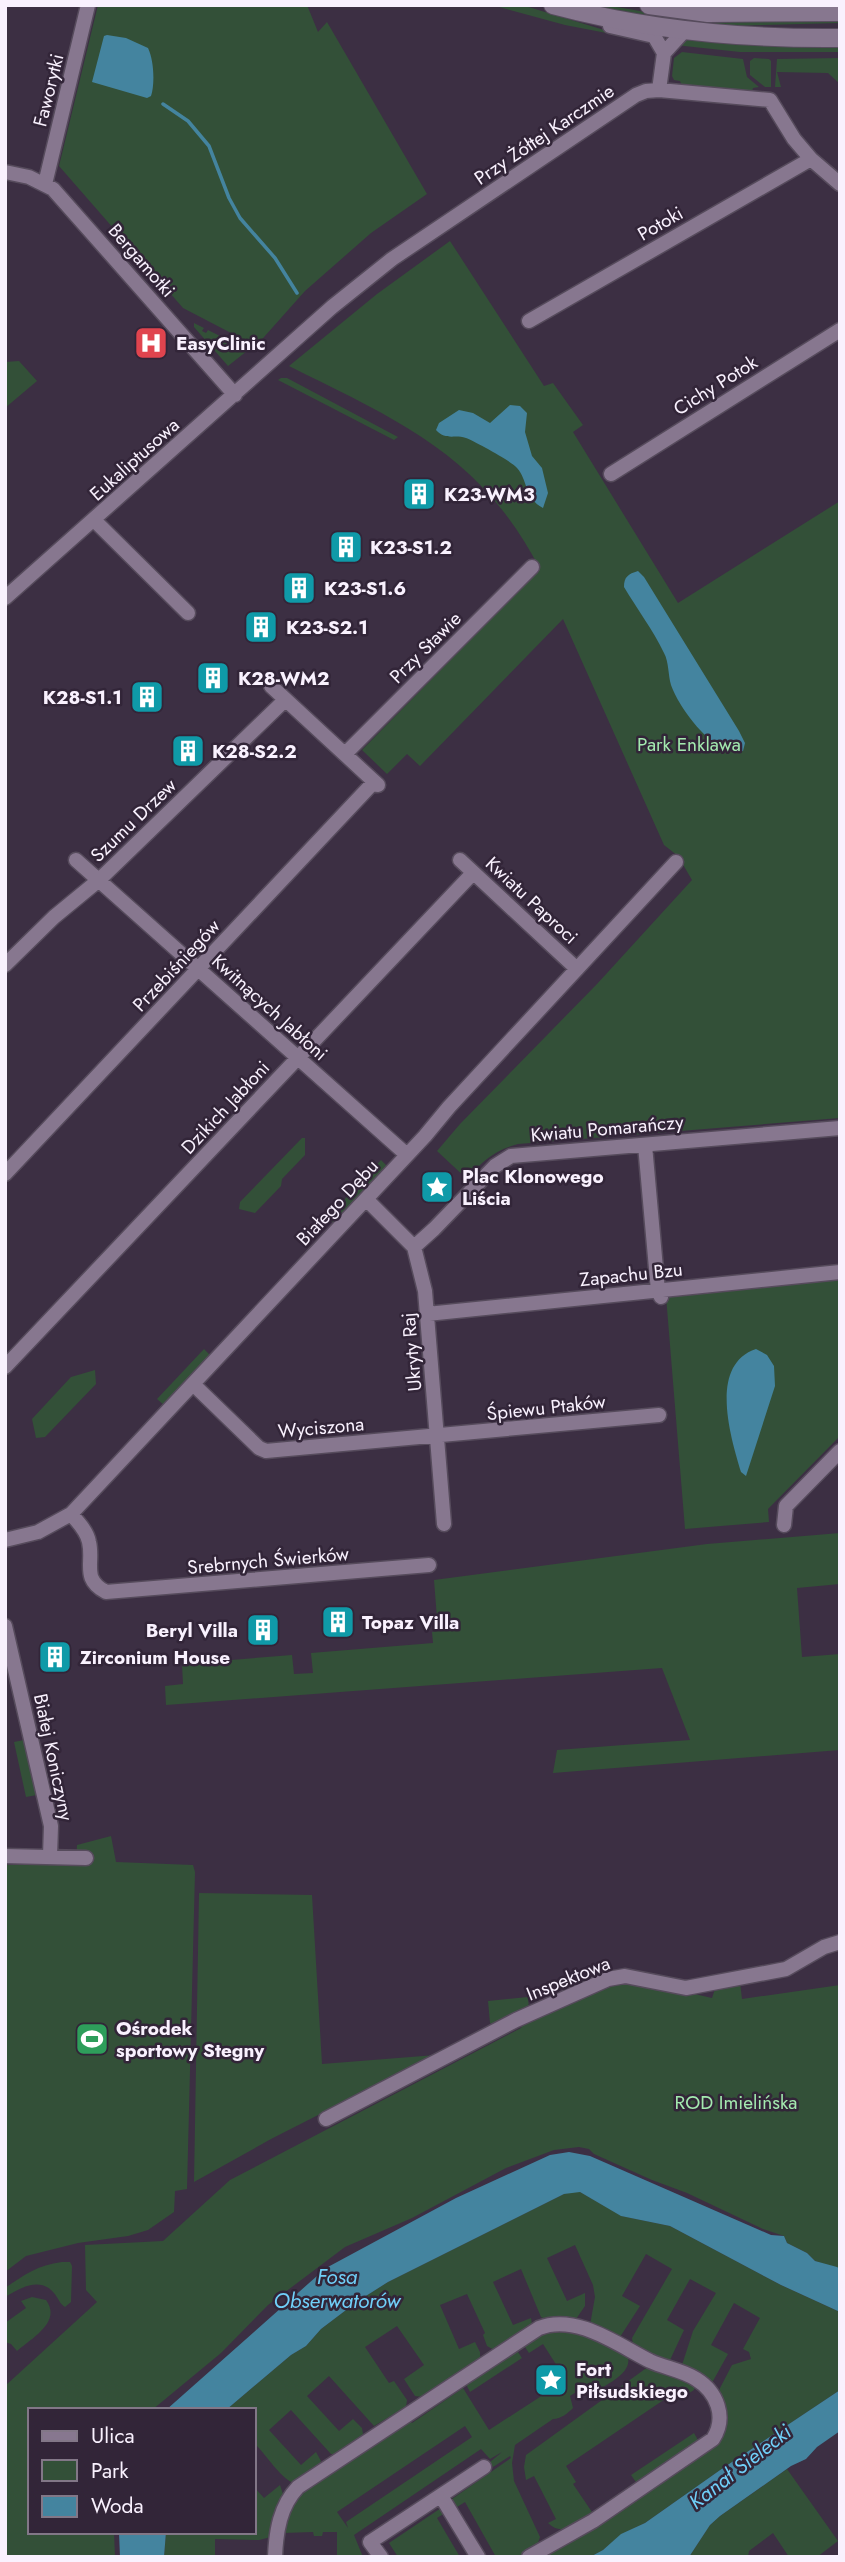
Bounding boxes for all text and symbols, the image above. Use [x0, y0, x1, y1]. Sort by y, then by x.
street label: Faworytki [26, 51, 71, 129]
street label: Przy Żółtej Karczmie [469, 77, 620, 191]
street label: Potoki [633, 200, 688, 247]
street label: Bergamotki [102, 218, 181, 303]
hospital icon: EasyClinic [132, 324, 170, 362]
place label: EasyClinic [176, 330, 266, 357]
street label: Cichy Potok [668, 349, 763, 422]
street label: Eukaliptusowa [84, 412, 185, 507]
building icon: K23-WM3 [400, 475, 438, 513]
place label: K23-WM3 [444, 481, 535, 508]
building icon: K23-S1.2 [327, 528, 365, 566]
place label: K23-S1.2 [370, 534, 452, 561]
building icon: K23-S1.6 [280, 569, 318, 607]
place label: K23-S1.6 [324, 575, 406, 602]
street label: Przy Stawie [383, 605, 468, 689]
building icon: K23-S2.1 [242, 608, 280, 646]
place label: K23-S2.1 [286, 614, 368, 641]
building icon: K28-WM2 [194, 659, 232, 697]
place label: K28-WM2 [238, 665, 330, 692]
building icon: K28-S1.1 [128, 678, 166, 716]
place label: K28-S1.1 [43, 684, 122, 711]
park label: Park Enklawa [637, 731, 741, 758]
building icon: K28-S2.2 [169, 732, 207, 770]
place label: K28-S2.2 [212, 738, 297, 765]
street label: Szumu Drzew [84, 772, 182, 868]
street label: Kwiatu Paproci [479, 850, 584, 950]
street label: Przebiśniegów [126, 913, 226, 1017]
street label: Kwitnących Jabłoni [206, 948, 334, 1067]
street label: Dzikich Jabłoni [175, 1055, 276, 1160]
street label: Kwiatu Pomarańczy [530, 1108, 685, 1149]
street label: Białego Dębu [290, 1153, 384, 1252]
place label: Plac Klonowego Liścia [462, 1163, 604, 1212]
place icon: Plac Klonowego Liścia [418, 1168, 456, 1206]
street label: Zapachu Bzu [578, 1256, 684, 1293]
street label: Ukryty Raj [395, 1312, 428, 1392]
street label: Śpiewu Ptaków [485, 1388, 607, 1427]
street label: Wyciszona [277, 1410, 365, 1445]
street label: Srebrnych Świerków [186, 1540, 350, 1581]
building icon: Topaz Villa [319, 1603, 357, 1641]
place label: Topaz Villa [362, 1609, 459, 1636]
building icon: Beryl Villa [244, 1611, 282, 1649]
place label: Beryl Villa [146, 1617, 238, 1644]
building icon: Zirconium House [36, 1638, 74, 1676]
place label: Zirconium House [80, 1644, 230, 1671]
street label: Białej Koniczyny [27, 1691, 80, 1824]
street label: Inspektowa [522, 1949, 614, 2007]
place label: Ośrodek sportowy Stegny [116, 2015, 265, 2064]
sports icon: Ośrodek sportowy Stegny [73, 2020, 111, 2058]
park label: ROD Imielińska [675, 2089, 797, 2116]
water label: Fosa Obserwatorów [274, 2262, 402, 2316]
place label: Fort Piłsudskiego [576, 2356, 688, 2405]
place icon: Fort Piłsudskiego [532, 2361, 570, 2399]
legend [28, 2408, 256, 2534]
water label: Kanał Sielecki [682, 2417, 798, 2517]
text: Ulica [91, 2421, 135, 2451]
text: Park [91, 2456, 129, 2486]
text: Woda [91, 2491, 144, 2521]

